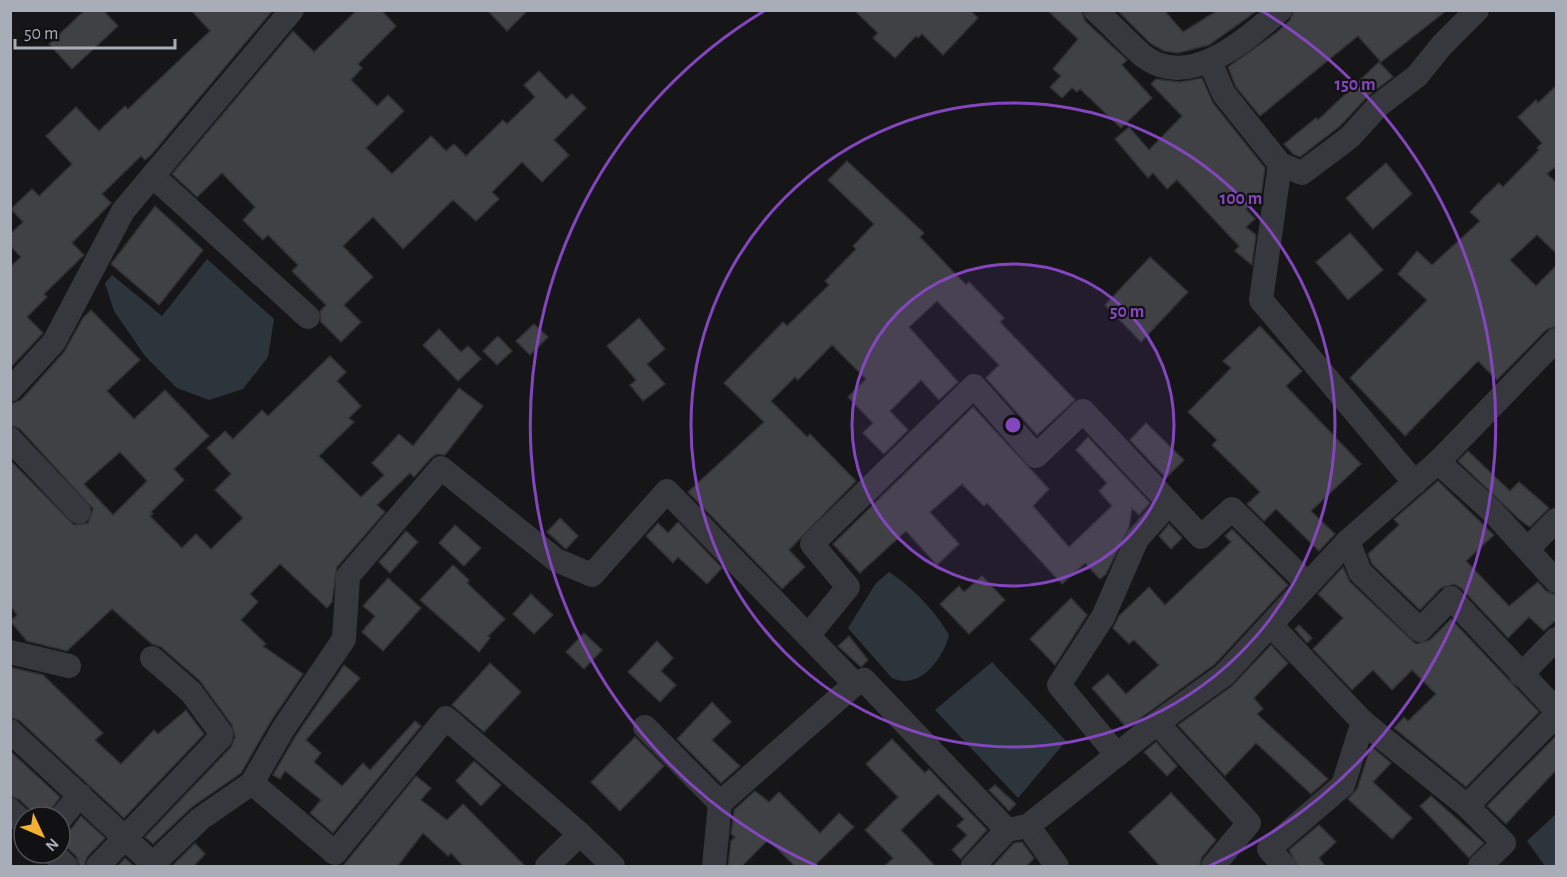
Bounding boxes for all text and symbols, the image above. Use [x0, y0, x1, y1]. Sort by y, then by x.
scale bar [15, 12, 176, 50]
text: 50 m [24, 25, 58, 43]
text: 150 m [1335, 76, 1375, 94]
text: 100 m [1220, 190, 1262, 208]
text: 50 m [1110, 303, 1144, 321]
centre of rings [1003, 415, 1023, 435]
north arrow [12, 805, 72, 865]
text: N [42, 835, 62, 854]

